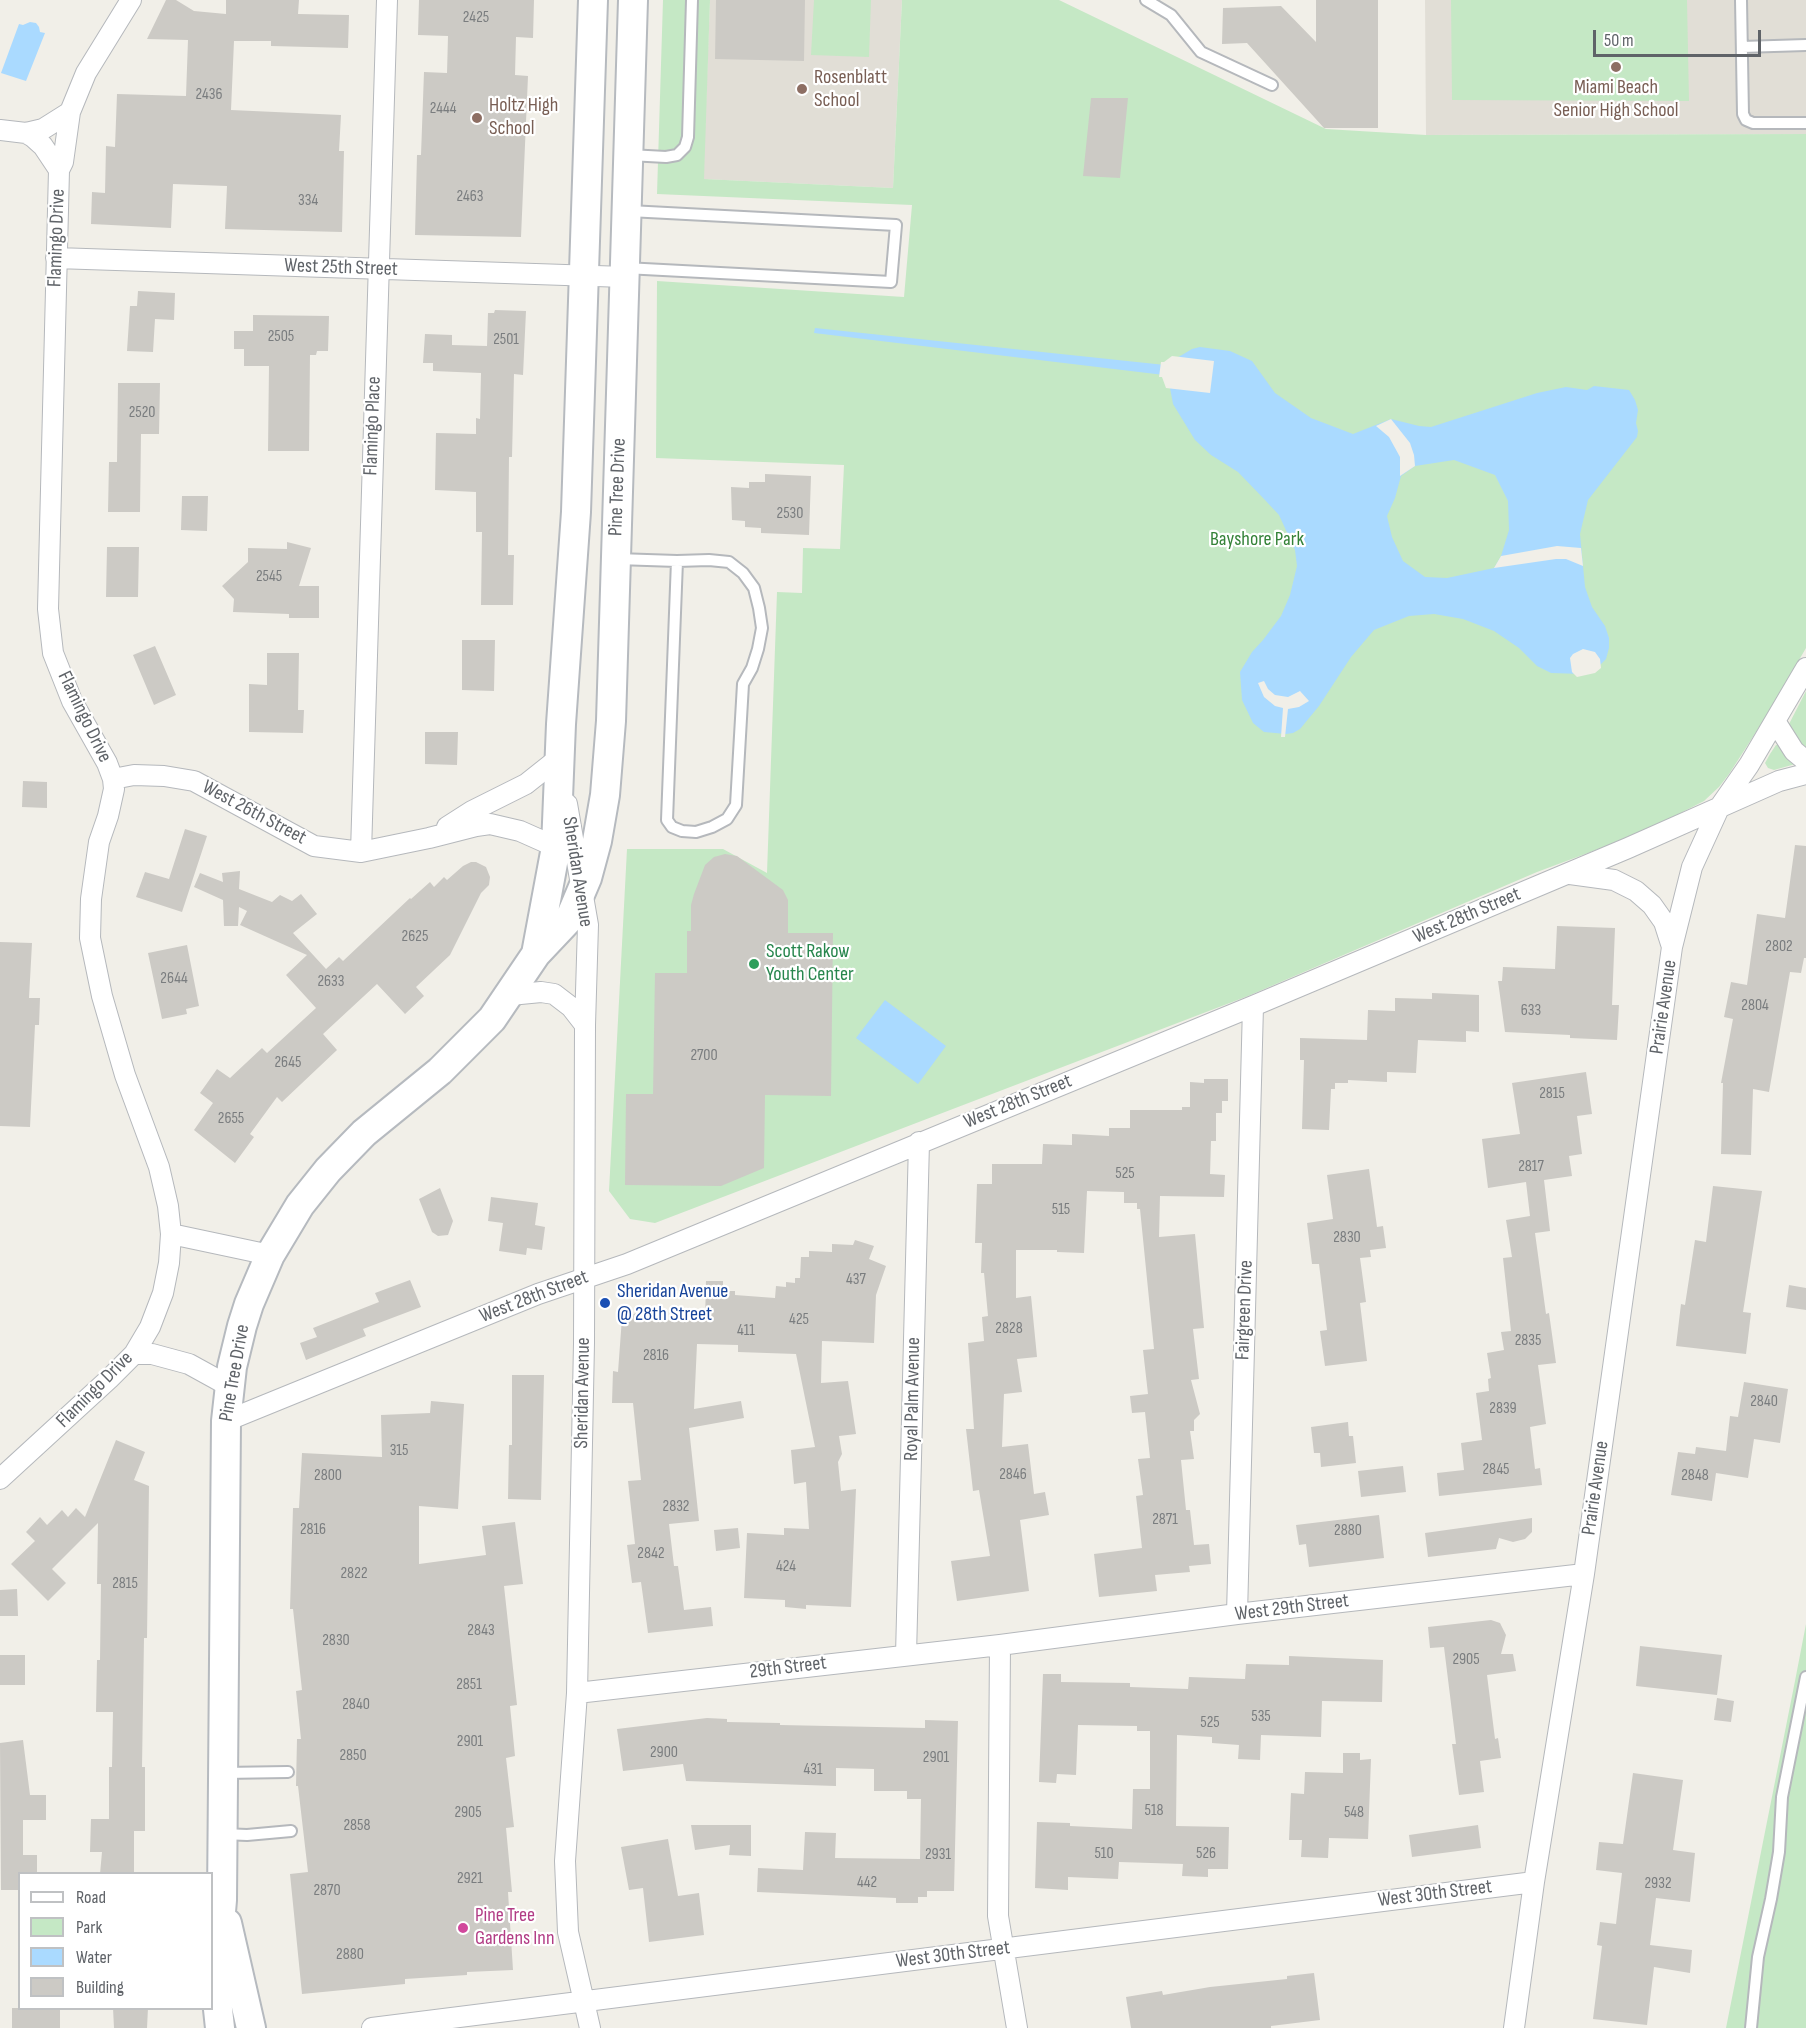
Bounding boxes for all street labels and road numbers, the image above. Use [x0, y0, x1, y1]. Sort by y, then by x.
street label: Flamingo Drive [43, 188, 71, 288]
street label: West 25th Street [284, 254, 398, 282]
street label: Flamingo Place [359, 376, 387, 476]
street label: Pine Tree Drive [604, 438, 632, 536]
street label: Flamingo Drive [52, 668, 116, 766]
street label: West 26th Street [198, 776, 310, 850]
street label: Sheridan Avenue [556, 815, 598, 929]
street label: West 28th Street [1410, 883, 1524, 949]
street label: Prairie Avenue [1646, 958, 1682, 1056]
street label: West 28th Street [961, 1069, 1075, 1135]
street label: Fairgreen Drive [1231, 1260, 1259, 1360]
street label: West 28th Street [476, 1265, 592, 1329]
street label: Pine Tree Drive [215, 1323, 255, 1423]
street label: Sheridan Avenue [570, 1337, 596, 1449]
street label: Royal Palm Avenue [900, 1337, 926, 1461]
street label: Flamingo Drive [52, 1347, 138, 1433]
street label: Prairie Avenue [1578, 1439, 1614, 1537]
street label: West 29th Street [1234, 1589, 1350, 1627]
street label: 29th Street [748, 1651, 828, 1685]
street label: West 30th Street [1377, 1875, 1493, 1913]
street label: West 30th Street [895, 1936, 1011, 1974]

